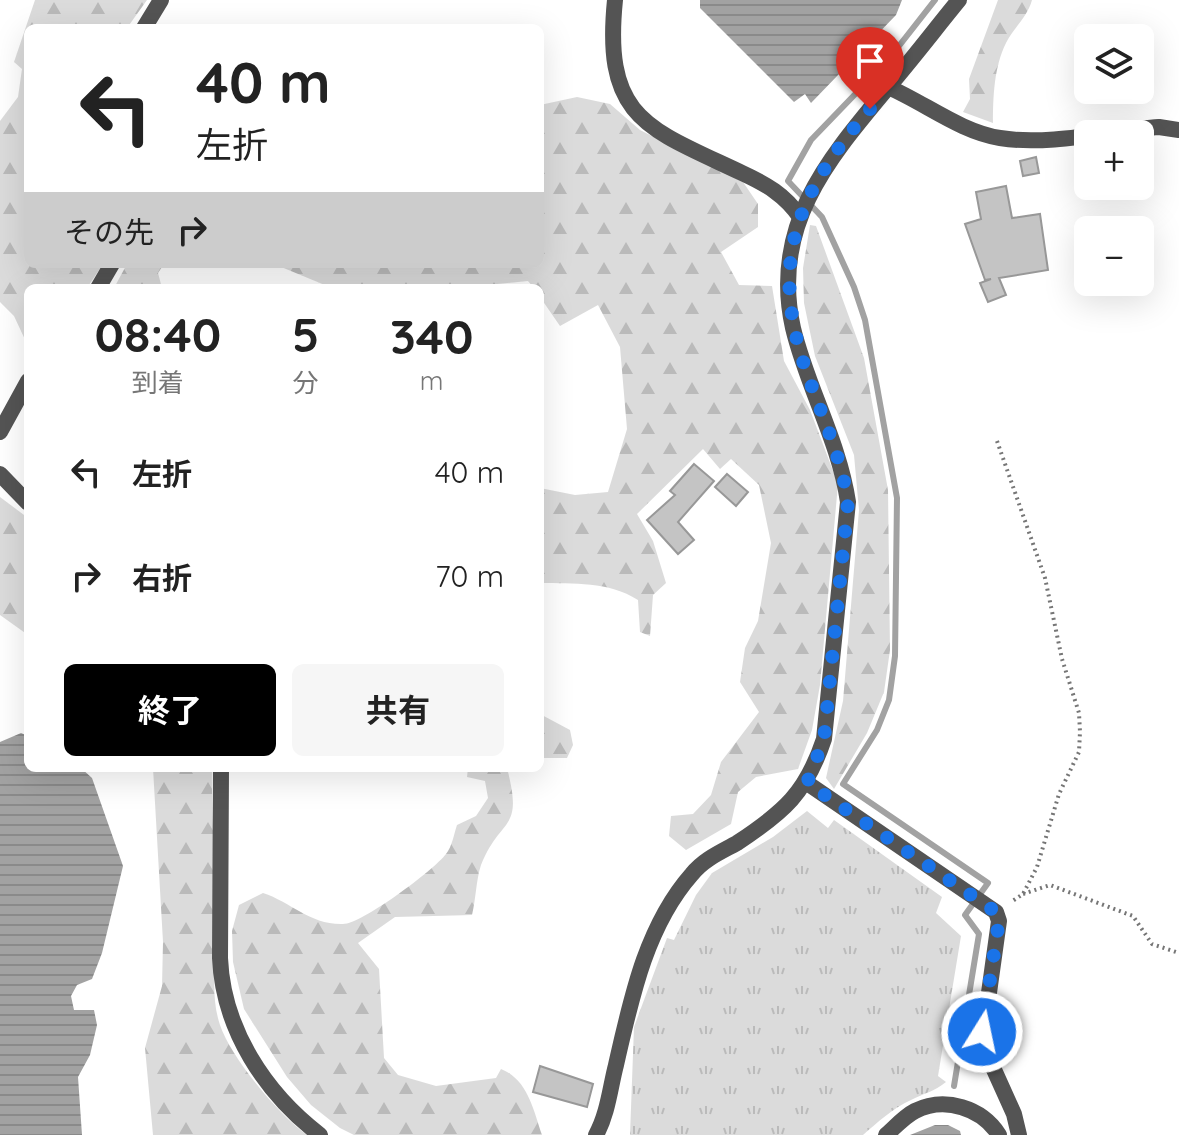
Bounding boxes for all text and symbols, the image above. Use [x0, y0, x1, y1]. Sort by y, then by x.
map controls [1074, 24, 1154, 296]
button: layers [1074, 24, 1154, 104]
pin [836, 27, 904, 109]
icon: arrive [848, 39, 892, 83]
text: 40 m [196, 47, 331, 117]
icon: left [64, 56, 168, 160]
button: + [1074, 120, 1154, 200]
text: 左折 [196, 122, 268, 167]
icon: right [170, 208, 214, 252]
text: その先 [64, 213, 154, 251]
button: − [1074, 216, 1154, 296]
text: 08:40 [95, 304, 221, 364]
text: 5 [292, 304, 319, 364]
text: 340 [390, 306, 473, 366]
text: m [420, 364, 444, 397]
text: 到着 [132, 366, 184, 399]
text: 分 [293, 366, 319, 399]
icon: left [64, 450, 108, 494]
text: 40 m [435, 453, 504, 491]
text: 左折 [132, 455, 192, 493]
icon: right [64, 554, 108, 598]
text: 70 m [435, 557, 504, 595]
text: 右折 [132, 559, 192, 597]
button: 終了 [64, 664, 276, 756]
button: 共有 [292, 664, 504, 756]
position arrow [940, 990, 1024, 1074]

